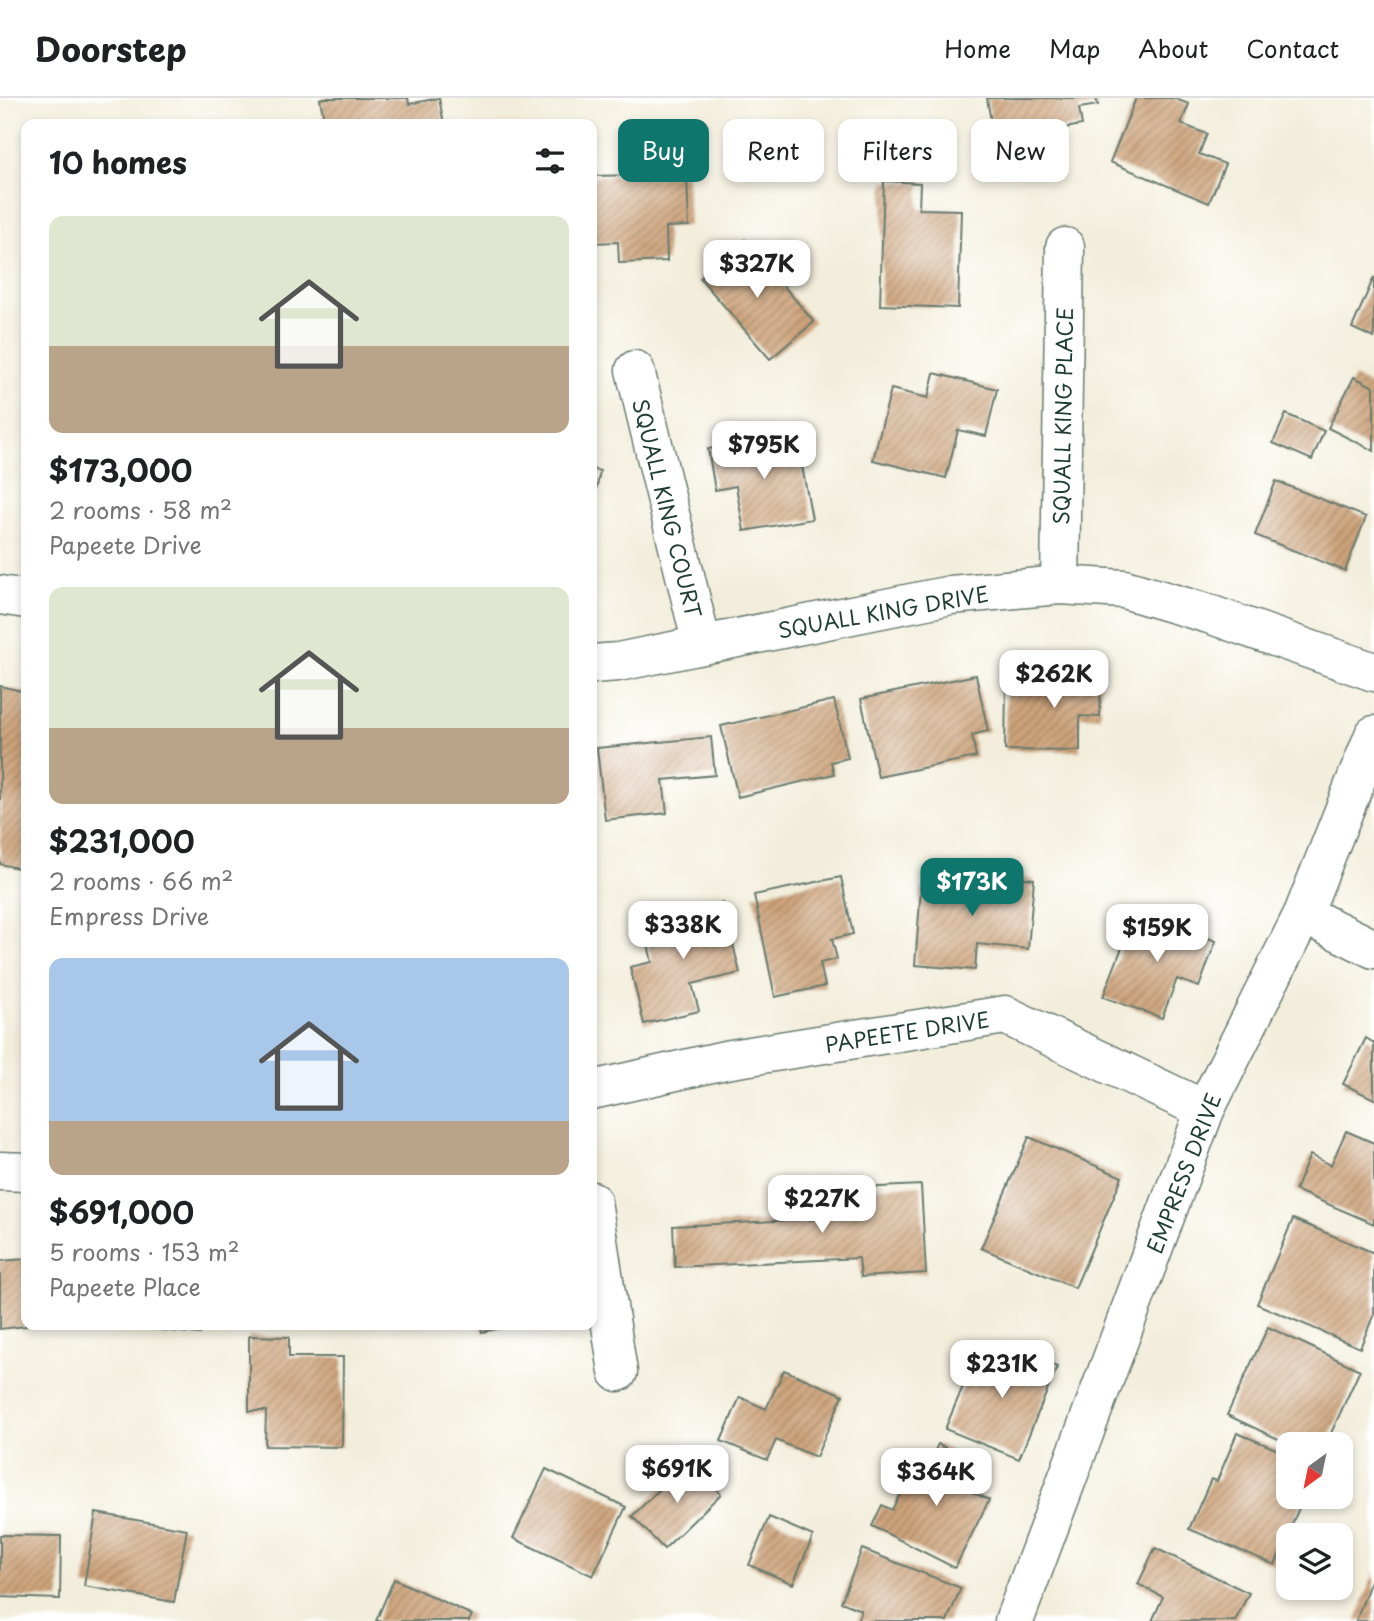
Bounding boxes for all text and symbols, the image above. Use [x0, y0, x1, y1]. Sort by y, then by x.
text: Doorstep [35, 23, 187, 73]
text: Home [944, 30, 1011, 66]
text: Map [1049, 30, 1100, 66]
text: About [1138, 30, 1208, 66]
text: Contact [1246, 30, 1339, 66]
chip: Buy [618, 119, 709, 182]
chip: Rent [723, 119, 824, 182]
chip: Filters [838, 119, 957, 182]
chip: New [971, 119, 1069, 182]
text: 10 homes [49, 139, 187, 184]
icon: filters [531, 142, 569, 180]
pin: $327K [708, 240, 806, 300]
text: $327K [719, 245, 795, 280]
icon: home [246, 261, 372, 387]
street label: SQUALL KING PLACE [1044, 307, 1080, 525]
street label: SQUALL KING COURT [625, 395, 711, 622]
pin: $795K [715, 422, 813, 481]
text: $795K [728, 426, 800, 461]
text: $173,000 [49, 447, 192, 492]
text: 2 rooms · 58 m² [49, 492, 232, 527]
text: Papeete Drive [49, 527, 202, 562]
street label: SQUALL KING DRIVE [775, 577, 991, 645]
icon: home [246, 632, 372, 758]
pin: $262K [1005, 650, 1103, 710]
text: $262K [1015, 655, 1093, 690]
text: $231,000 [49, 818, 195, 863]
pin: $173K [923, 858, 1021, 918]
text: 2 rooms · 66 m² [49, 863, 233, 898]
text: $173K [936, 863, 1008, 898]
text: Empress Drive [49, 898, 209, 933]
pin: $338K [634, 902, 732, 961]
pin: $159K [1108, 904, 1206, 964]
text: $338K [644, 906, 722, 941]
text: $159K [1122, 909, 1192, 944]
street label: PAPEETE DRIVE [822, 1002, 992, 1060]
icon: home [246, 1003, 372, 1129]
street label: EMPRESS DRIVE [1138, 1088, 1228, 1258]
pin: $227K [773, 1176, 871, 1235]
text: $227K [784, 1180, 860, 1215]
text: $691,000 [49, 1189, 194, 1234]
text: 5 rooms · 153 m² [49, 1234, 240, 1269]
text: Papeete Place [49, 1269, 201, 1304]
pin: $231K [953, 1340, 1051, 1400]
text: $231K [966, 1345, 1038, 1380]
north arrow [1276, 1432, 1353, 1508]
map controls [1276, 1432, 1353, 1600]
pin: $691K [628, 1446, 726, 1505]
pin: $364K [887, 1448, 985, 1508]
text: $691K [642, 1450, 712, 1485]
text: $364K [897, 1453, 975, 1488]
button: layers [1276, 1523, 1353, 1600]

